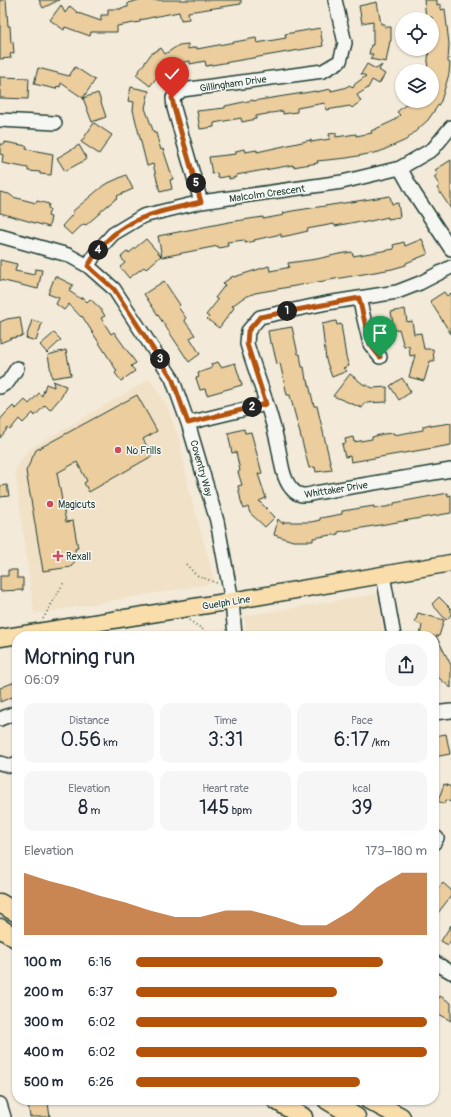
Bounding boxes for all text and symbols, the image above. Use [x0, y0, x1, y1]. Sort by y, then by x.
map controls [395, 12, 439, 108]
button: locate [395, 12, 439, 56]
pin [155, 57, 189, 98]
icon: check [161, 63, 183, 85]
button: layers [395, 64, 439, 108]
street label: Gillingham Drive [199, 73, 267, 95]
pin: 5 [186, 173, 206, 193]
text: 5 [193, 176, 199, 189]
street label: Malcolm Crescent [228, 183, 307, 205]
pin: 4 [88, 240, 108, 260]
text: 4 [95, 243, 101, 256]
pin: 1 [277, 301, 297, 321]
text: 1 [285, 304, 289, 317]
pin [363, 316, 397, 357]
icon: arrive [369, 322, 391, 344]
pin: 3 [150, 349, 170, 369]
text: 3 [157, 352, 163, 365]
pin: 2 [242, 397, 262, 417]
text: 2 [249, 400, 255, 413]
street label: Coventry Way [187, 439, 215, 498]
marker: No Frills [113, 445, 123, 455]
place label: No Frills [126, 445, 161, 457]
street label: Whittaker Drive [304, 479, 369, 501]
marker: Magicuts [45, 499, 55, 509]
place label: Magicuts [58, 499, 96, 511]
marker: Rexall [53, 551, 63, 561]
place label: Rexall [66, 551, 91, 563]
street label: Guelph Line [201, 593, 251, 613]
text: Morning run [24, 643, 135, 671]
button: share [385, 644, 427, 686]
text: 06:09 [24, 672, 60, 688]
text: Distance [69, 714, 109, 727]
text: Time [214, 714, 237, 727]
text: Pace [351, 714, 373, 727]
text: 0.56 [61, 727, 101, 752]
text: 3:31 [208, 727, 243, 752]
text: 6:17 [334, 727, 369, 752]
text: km [101, 736, 118, 749]
text: /km [369, 736, 390, 749]
text: Elevation [68, 782, 110, 795]
text: Heart rate [202, 782, 249, 795]
text: kcal [353, 782, 371, 795]
text: 8 [78, 795, 88, 820]
text: 145 [199, 795, 229, 820]
text: 39 [351, 795, 373, 820]
text: m [88, 804, 100, 817]
text: bpm [229, 804, 252, 817]
text: Elevation [24, 843, 74, 859]
text: 173–180 m [365, 843, 427, 859]
text: 100 m [24, 954, 61, 970]
text: 6:16 [88, 954, 112, 970]
text: 200 m [24, 984, 63, 1000]
text: 6:37 [88, 984, 113, 1000]
text: 300 m [24, 1014, 63, 1030]
text: 6:02 [88, 1014, 115, 1030]
text: 400 m [24, 1044, 64, 1060]
text: 6:02 [88, 1044, 115, 1060]
text: 500 m [24, 1074, 63, 1090]
text: 6:26 [88, 1074, 114, 1090]

